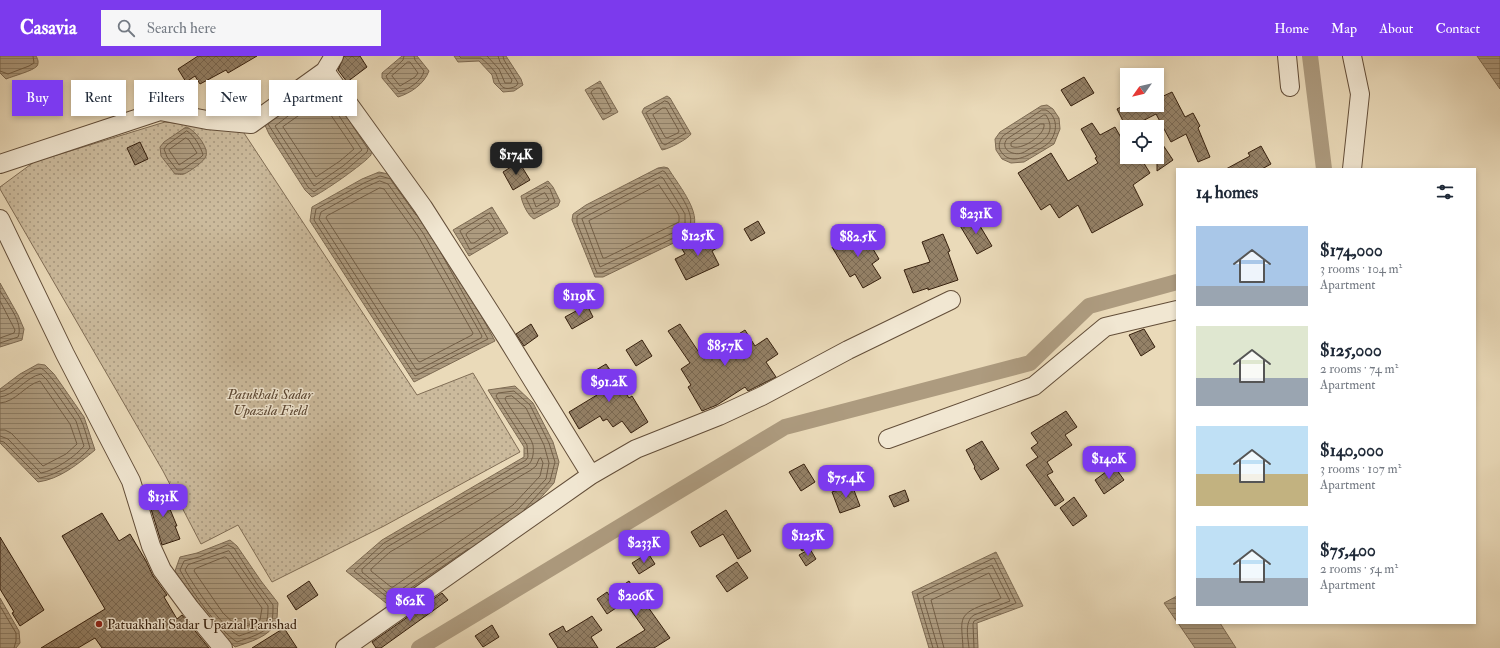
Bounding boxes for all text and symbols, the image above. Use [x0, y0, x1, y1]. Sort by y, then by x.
search box [101, 10, 381, 46]
text: Casavia [20, 16, 77, 40]
icon: search [115, 17, 137, 39]
text: Search here [147, 19, 216, 38]
text: Home [1274, 20, 1309, 37]
text: Map [1331, 20, 1357, 37]
text: About [1379, 20, 1413, 37]
text: Contact [1435, 20, 1480, 37]
north arrow [1120, 68, 1164, 112]
map controls [1120, 68, 1164, 164]
chip: Buy [12, 80, 63, 116]
chip: Rent [71, 80, 126, 116]
chip: Filters [134, 80, 198, 116]
chip: New [206, 80, 261, 116]
chip: Apartment [269, 80, 357, 116]
button: locate [1120, 120, 1164, 164]
pin: $174K [488, 142, 544, 176]
text: $174K [499, 147, 533, 163]
icon: filters [1434, 181, 1456, 203]
text: 14 homes [1196, 182, 1258, 203]
pin: $231K [948, 201, 1004, 235]
text: $231K [960, 206, 992, 222]
pin: $125K [670, 223, 726, 257]
pin: $82.5K [825, 224, 891, 258]
text: $125K [681, 228, 715, 244]
text: $82.5K [839, 229, 877, 245]
text: $174,000 [1320, 240, 1383, 261]
icon: home [1228, 242, 1276, 290]
text: 3 rooms · 104 m² [1320, 261, 1402, 277]
text: Apartment [1320, 277, 1376, 293]
pin: $119K [551, 283, 607, 317]
text: $119K [563, 288, 595, 304]
pin: $85.7K [692, 333, 758, 367]
text: $85.7K [707, 338, 743, 354]
text: $125,000 [1320, 340, 1382, 361]
icon: home [1228, 342, 1276, 390]
text: 2 rooms · 74 m² [1320, 361, 1398, 377]
pin: $91.2K [576, 369, 642, 403]
text: $91.2K [591, 374, 627, 390]
text: Apartment [1320, 377, 1376, 393]
park label: Patukhali Sadar Upazila Field [226, 386, 314, 419]
text: $140,000 [1320, 440, 1384, 461]
icon: home [1228, 442, 1276, 490]
pin: $140K [1081, 446, 1137, 480]
text: $140K [1092, 451, 1126, 467]
text: 3 rooms · 107 m² [1320, 461, 1401, 477]
pin: $75.4K [813, 465, 879, 499]
text: $75.4K [827, 470, 865, 486]
text: Apartment [1320, 477, 1376, 493]
pin: $131K [135, 484, 191, 518]
text: $131K [148, 489, 178, 505]
pin: $125K [780, 523, 836, 557]
text: $125K [791, 528, 825, 544]
pin: $233K [616, 530, 672, 564]
text: $233K [627, 535, 661, 551]
text: $75,400 [1320, 540, 1376, 561]
icon: home [1228, 542, 1276, 590]
text: 2 rooms · 54 m² [1320, 561, 1398, 577]
text: Apartment [1320, 577, 1376, 593]
pin: $206K [608, 583, 664, 617]
pin: $62K [386, 588, 434, 622]
text: $206K [618, 588, 654, 604]
text: $62K [395, 593, 425, 609]
place label: Patuakhali Sadar Upazial Parishad [107, 616, 297, 634]
marker: Patuakhali Sadar Upazial Parishad [94, 619, 104, 629]

